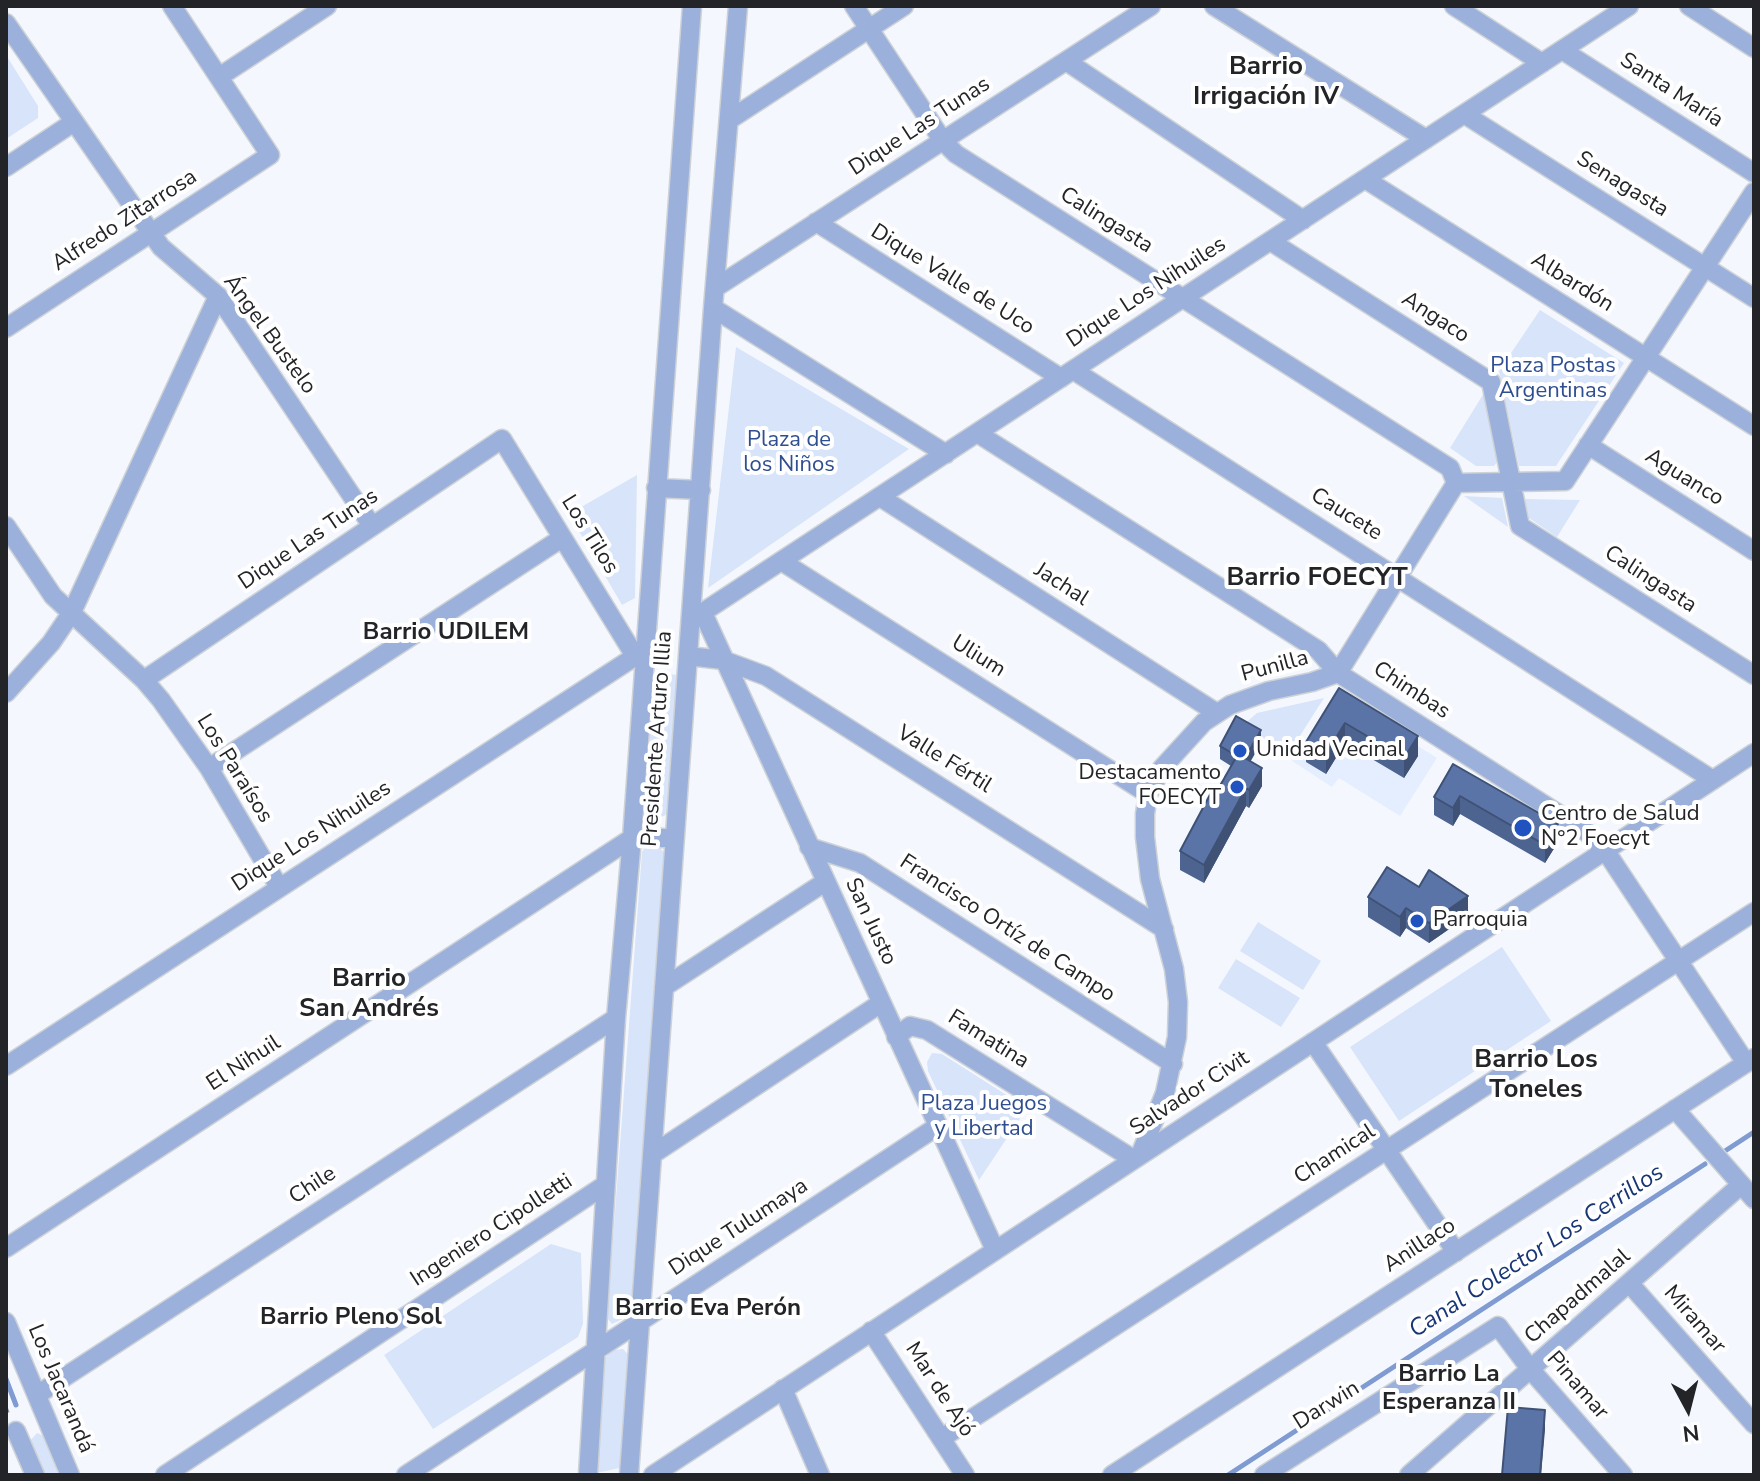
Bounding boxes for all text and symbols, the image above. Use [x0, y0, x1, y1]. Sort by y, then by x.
street label: Santa María [1614, 48, 1728, 134]
district label: Barrio Irrigación IV [1193, 52, 1339, 114]
street label: Dique Las Tunas [845, 72, 995, 182]
street label: Senagasta [1571, 146, 1673, 224]
street label: Alfredo Zitarrosa [48, 164, 202, 278]
street label: Calingasta [1055, 182, 1157, 260]
street label: Dique Valle de Uco [865, 219, 1039, 341]
street label: Dique Los Nihuiles [1063, 232, 1231, 354]
street label: Albardón [1526, 247, 1618, 319]
street label: Ángel Bustelo [217, 270, 321, 400]
street label: Angaco [1396, 286, 1474, 350]
park label: Plaza Postas Argentinas [1490, 354, 1616, 406]
park label: Plaza de los Niños [743, 428, 835, 480]
street label: Aguanco [1640, 444, 1728, 512]
street label: Caucete [1305, 483, 1387, 547]
street label: Dique Las Tunas [234, 484, 384, 596]
street label: Los Tilos [555, 491, 623, 579]
street label: Calingasta [1599, 540, 1701, 620]
street label: Jachal [1029, 558, 1093, 612]
district label: Barrio FOECYT [1226, 563, 1408, 595]
district label: Barrio UDILEM [363, 619, 529, 647]
street label: Presidente Arturo Illia [637, 630, 679, 848]
street label: Ulium [946, 630, 1010, 684]
street label: Punilla [1239, 645, 1311, 689]
street label: Chimbas [1368, 656, 1454, 726]
street label: Los Paraísos [190, 710, 278, 828]
street label: Valle Fértil [892, 720, 996, 800]
place label: Unidad Vecinal [1256, 738, 1404, 764]
marker: Unidad Vecinal [1231, 742, 1249, 760]
place label: Destacamento FOECYT [1079, 761, 1221, 812]
street label: Dique Los Nihuiles [228, 776, 396, 898]
marker: Destacamento FOECYT [1228, 778, 1246, 796]
place label: Centro de Salud N°2 Foecyt [1541, 802, 1700, 854]
marker: Centro de Salud N°2 Foecyt [1512, 817, 1534, 839]
street label: Francisco Ortíz de Campo [894, 849, 1120, 1009]
street label: San Justo [838, 874, 902, 970]
place label: Parroquia [1433, 908, 1528, 934]
marker: Parroquia [1408, 912, 1426, 930]
district label: Barrio San Andrés [299, 964, 439, 1026]
street label: Famatina [943, 1005, 1033, 1075]
street label: El Nihuil [202, 1030, 286, 1098]
district label: Barrio Los Toneles [1474, 1045, 1598, 1106]
street label: Salvador Civit [1125, 1046, 1255, 1142]
park label: Plaza Juegos y Libertad [921, 1092, 1047, 1144]
street label: Chamical [1290, 1119, 1380, 1191]
water label: Canal Colector Los Cerrillos [1404, 1159, 1670, 1345]
street label: Chile [285, 1161, 341, 1211]
street label: Ingeniero Cipolletti [406, 1169, 578, 1293]
street label: Dique Tulumaya [665, 1173, 813, 1283]
street label: Anillaco [1379, 1213, 1461, 1279]
street label: Chapadmalal [1520, 1244, 1636, 1350]
street label: Miramar [1657, 1281, 1731, 1359]
district label: Barrio Eva Perón [615, 1295, 801, 1323]
district label: Barrio Pleno Sol [260, 1304, 442, 1332]
street label: Los Jacarandá [21, 1321, 99, 1457]
street label: Mar de Ajó [899, 1338, 979, 1442]
street label: Pinamar [1540, 1347, 1614, 1425]
district label: Barrio La Esperanza II [1382, 1361, 1516, 1417]
north arrow [1648, 1369, 1728, 1449]
street label: Darwin [1289, 1376, 1365, 1436]
text: N [1681, 1417, 1701, 1449]

